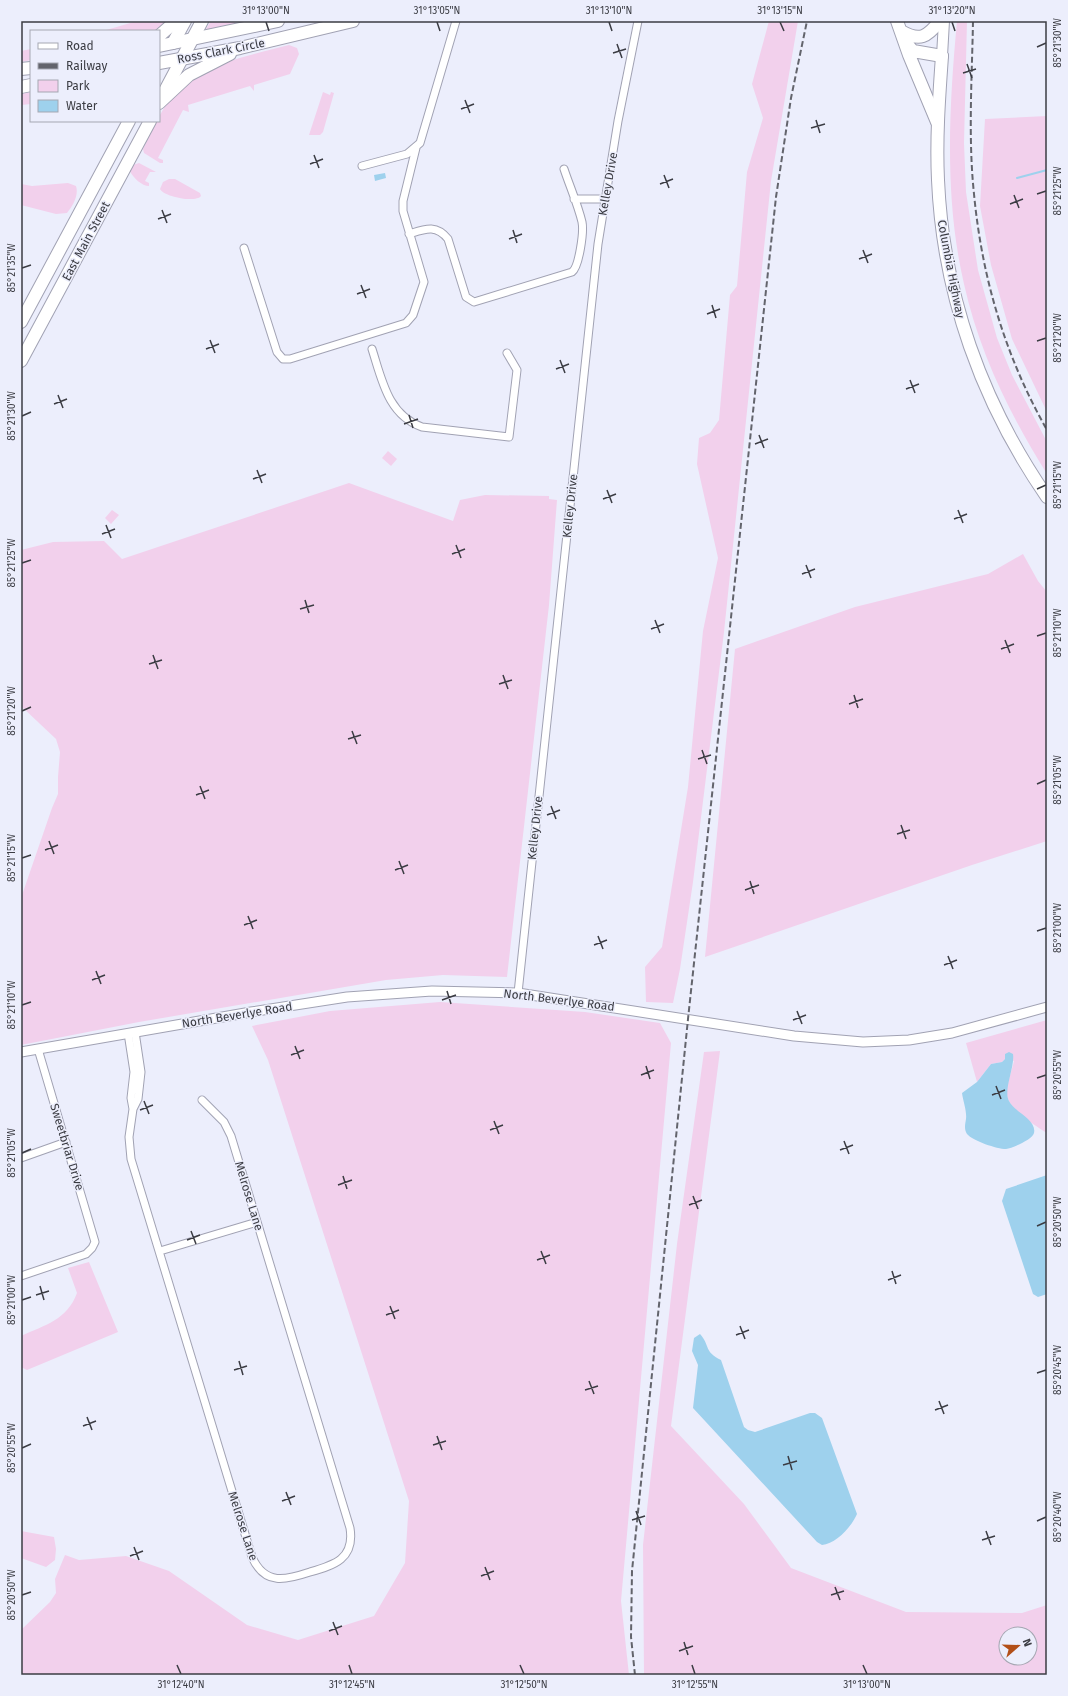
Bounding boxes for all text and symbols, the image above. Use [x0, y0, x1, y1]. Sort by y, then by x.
text: 31°13'00"N [242, 5, 290, 17]
text: 31°13'05"N [414, 5, 460, 17]
text: 31°13'10"N [586, 5, 632, 17]
text: 31°13'15"N [757, 5, 803, 17]
text: 31°13'20"N [928, 5, 976, 17]
text: 85°21'30"W [1052, 17, 1064, 68]
legend [30, 30, 160, 122]
street label: Ross Clark Circle [176, 36, 266, 66]
text: Road [66, 39, 94, 53]
text: Railway [66, 59, 107, 73]
text: Park [66, 79, 90, 93]
text: Water [66, 99, 98, 113]
street label: Kelley Drive [596, 151, 620, 217]
text: 85°21'25"W [1052, 166, 1064, 215]
street label: East Main Street [59, 198, 113, 283]
street label: Columbia Highway [935, 219, 967, 320]
text: 85°21'35"W [6, 243, 18, 292]
text: 85°21'20"W [1052, 312, 1064, 363]
text: 85°21'30"W [6, 390, 18, 441]
text: 85°21'15"W [1052, 460, 1064, 509]
street label: Kelley Drive [560, 473, 580, 539]
text: 85°21'25"W [6, 538, 18, 587]
text: 85°21'10"W [1052, 608, 1064, 657]
text: 85°21'20"W [6, 685, 18, 736]
text: 85°21'05"W [1052, 755, 1064, 805]
street label: Kelley Drive [525, 795, 545, 861]
text: 85°21'15"W [6, 833, 18, 882]
text: 85°21'00"W [1052, 902, 1064, 953]
text: 85°21'10"W [6, 980, 18, 1029]
street label: North Beverlye Road [503, 986, 615, 1014]
street label: North Beverlye Road [181, 999, 293, 1031]
text: 85°20'55"W [1052, 1049, 1064, 1100]
street label: Sweetbriar Drive [47, 1102, 87, 1192]
text: 85°21'05"W [6, 1128, 18, 1178]
street label: Melrose Lane [232, 1160, 266, 1232]
text: 85°20'50"W [1052, 1196, 1064, 1248]
text: 85°21'00"W [6, 1274, 18, 1325]
text: 85°20'45"W [1052, 1344, 1064, 1395]
text: 85°20'55"W [6, 1422, 18, 1473]
street label: Melrose Lane [225, 1490, 261, 1562]
text: 85°20'40"W [1052, 1491, 1064, 1542]
text: 85°20'50"W [6, 1569, 18, 1621]
north arrow [998, 1626, 1038, 1666]
text: N [1020, 1637, 1034, 1648]
text: 31°12'40"N [158, 1679, 205, 1691]
text: 31°12'45"N [329, 1679, 375, 1691]
text: 31°12'50"N [500, 1679, 548, 1691]
text: 31°12'55"N [672, 1679, 718, 1691]
text: 31°13'00"N [843, 1679, 891, 1691]

